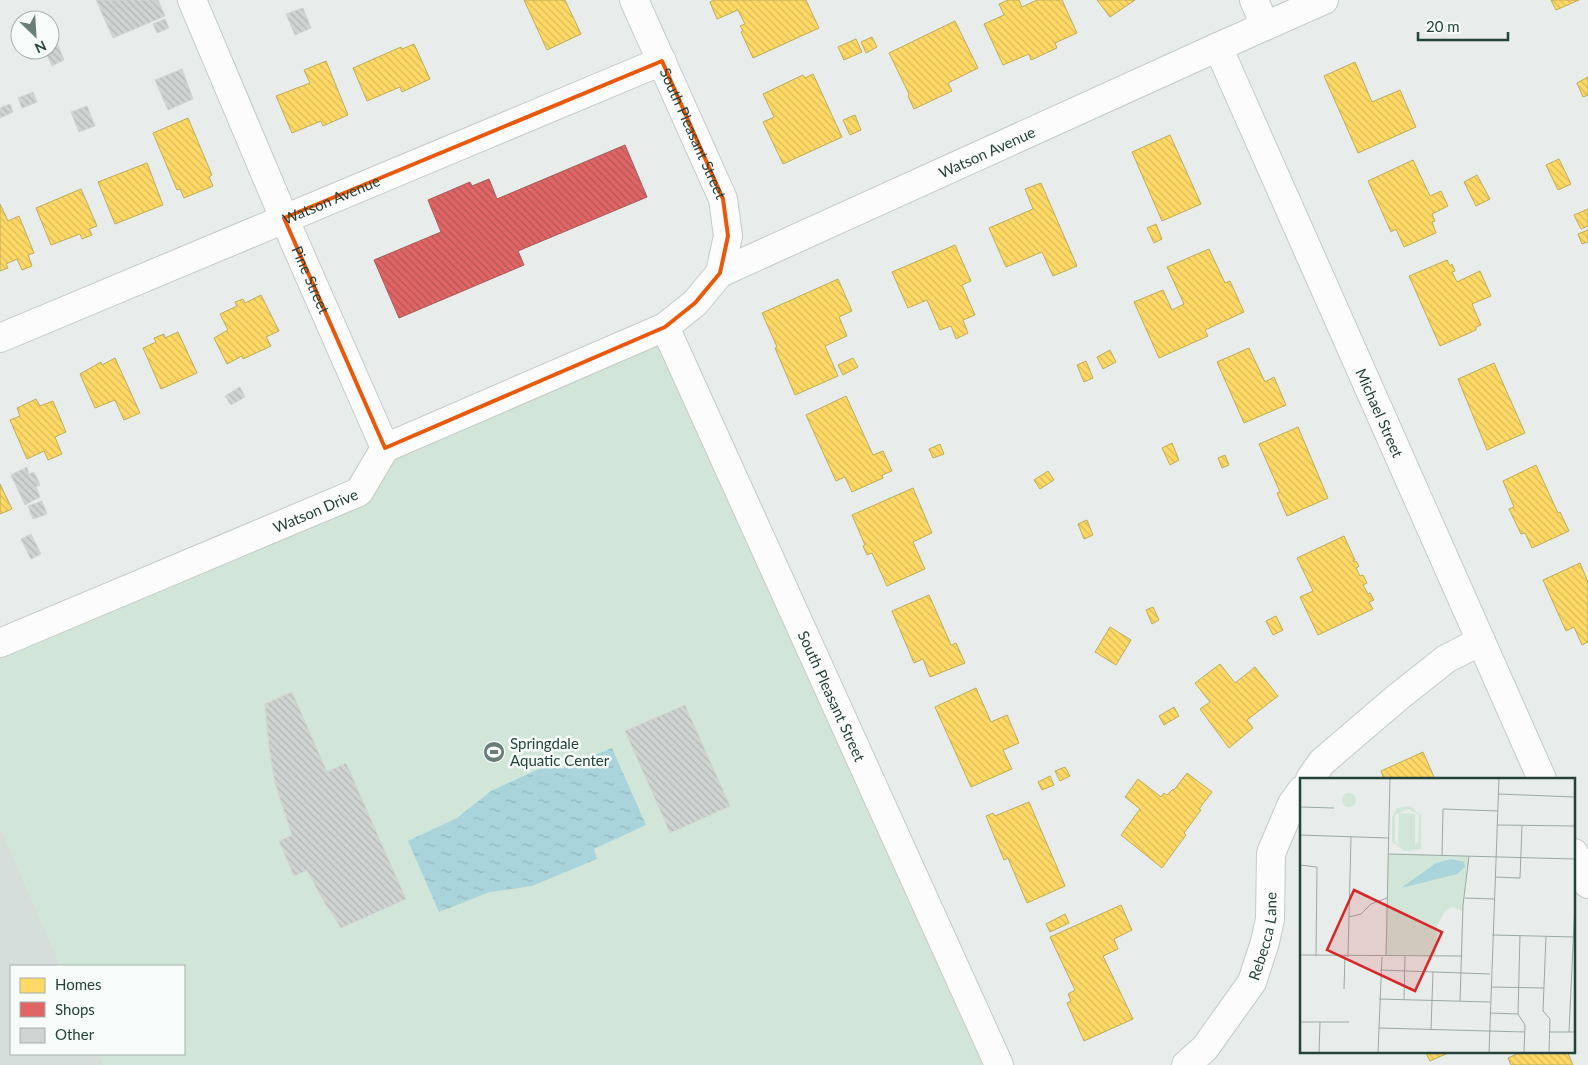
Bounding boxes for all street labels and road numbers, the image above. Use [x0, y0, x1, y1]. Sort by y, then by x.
street label: South Pleasant Street [657, 65, 731, 202]
street label: Watson Avenue [936, 122, 1038, 182]
street label: Watson Avenue [280, 171, 383, 228]
street label: Pine Street [288, 243, 334, 317]
street label: Michael Street [1352, 366, 1408, 461]
street label: Watson Drive [270, 485, 360, 536]
street label: South Pleasant Street [795, 628, 870, 765]
street label: Rebecca Lane [1244, 892, 1280, 982]

